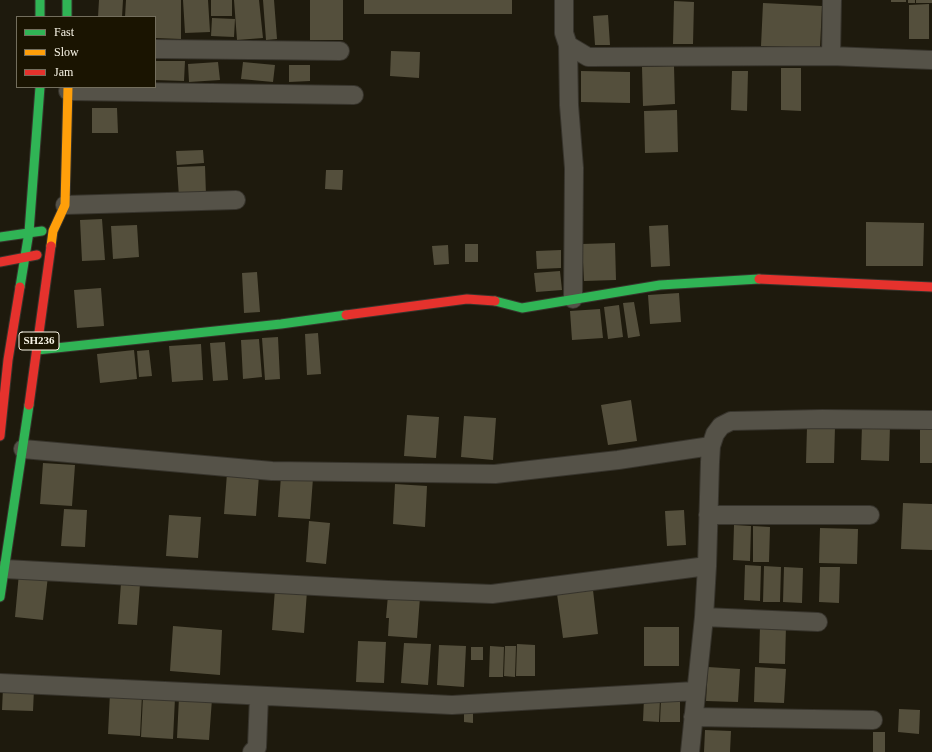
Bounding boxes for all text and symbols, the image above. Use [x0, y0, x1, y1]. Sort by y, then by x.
legend [16, 16, 156, 88]
text: Fast [54, 25, 74, 39]
text: Slow [54, 45, 79, 59]
text: Jam [54, 65, 73, 79]
road number: SH236 [19, 332, 59, 350]

